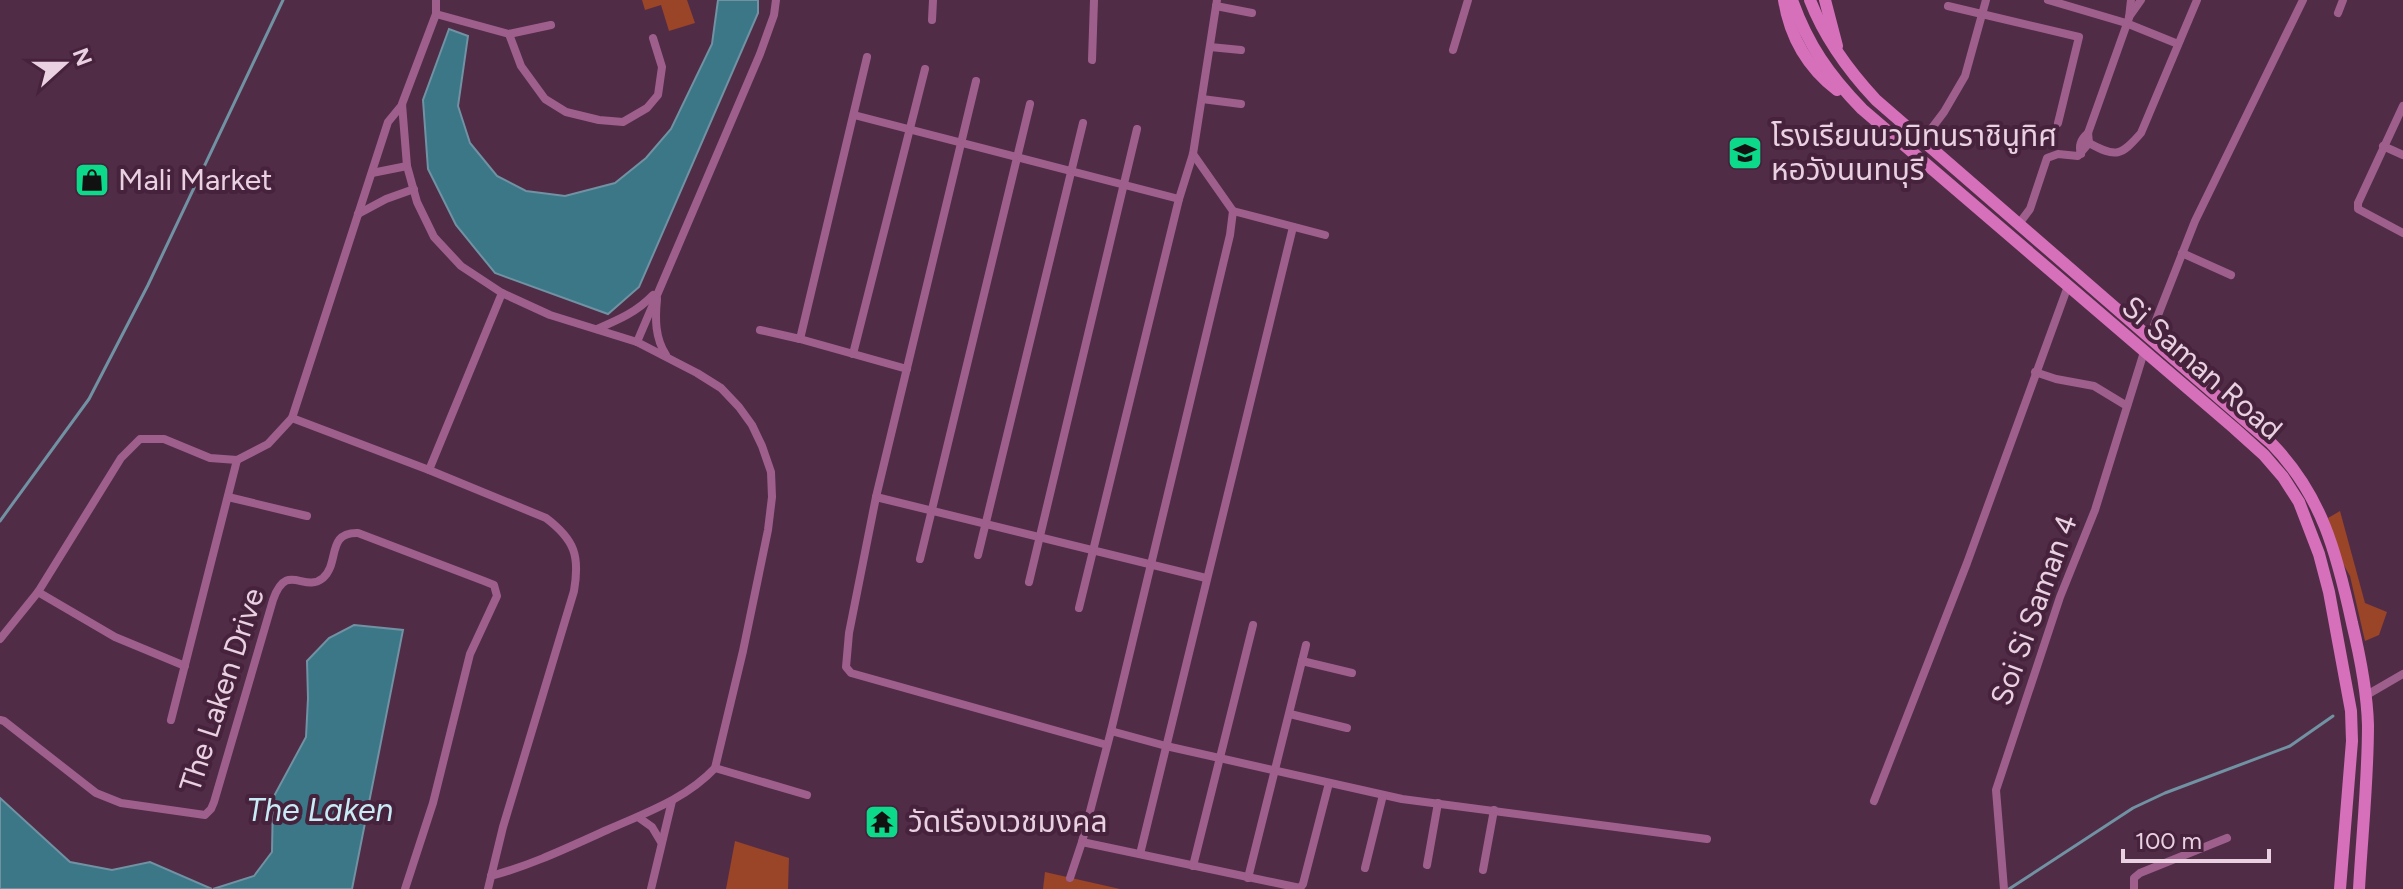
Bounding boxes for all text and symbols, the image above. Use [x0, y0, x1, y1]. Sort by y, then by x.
north arrow [24, 24, 104, 104]
text: N [67, 44, 98, 70]
place label: โรงเรียนนวมิทนราชินูทิศ หอวังนนทบุรี [1771, 117, 2057, 188]
school or university icon: โรงเรียนนวมิทนราชินูทิศ หอวังนนทบุรี [1726, 134, 1764, 172]
shop icon: Mali Market [73, 161, 111, 199]
place label: Mali Market [118, 161, 272, 198]
street label: Si Saman Road [2115, 288, 2290, 447]
street label: Soi Si Saman 4 [1982, 509, 2085, 710]
street label: The Laken Drive [171, 583, 272, 796]
water label: The Laken [247, 791, 393, 829]
temple icon: วัดเรืองเวชมงคล [863, 803, 901, 841]
place label: วัดเรืองเวชมงคล [908, 803, 1108, 840]
scale bar [2123, 813, 2269, 863]
text: 100 m [2135, 826, 2202, 855]

